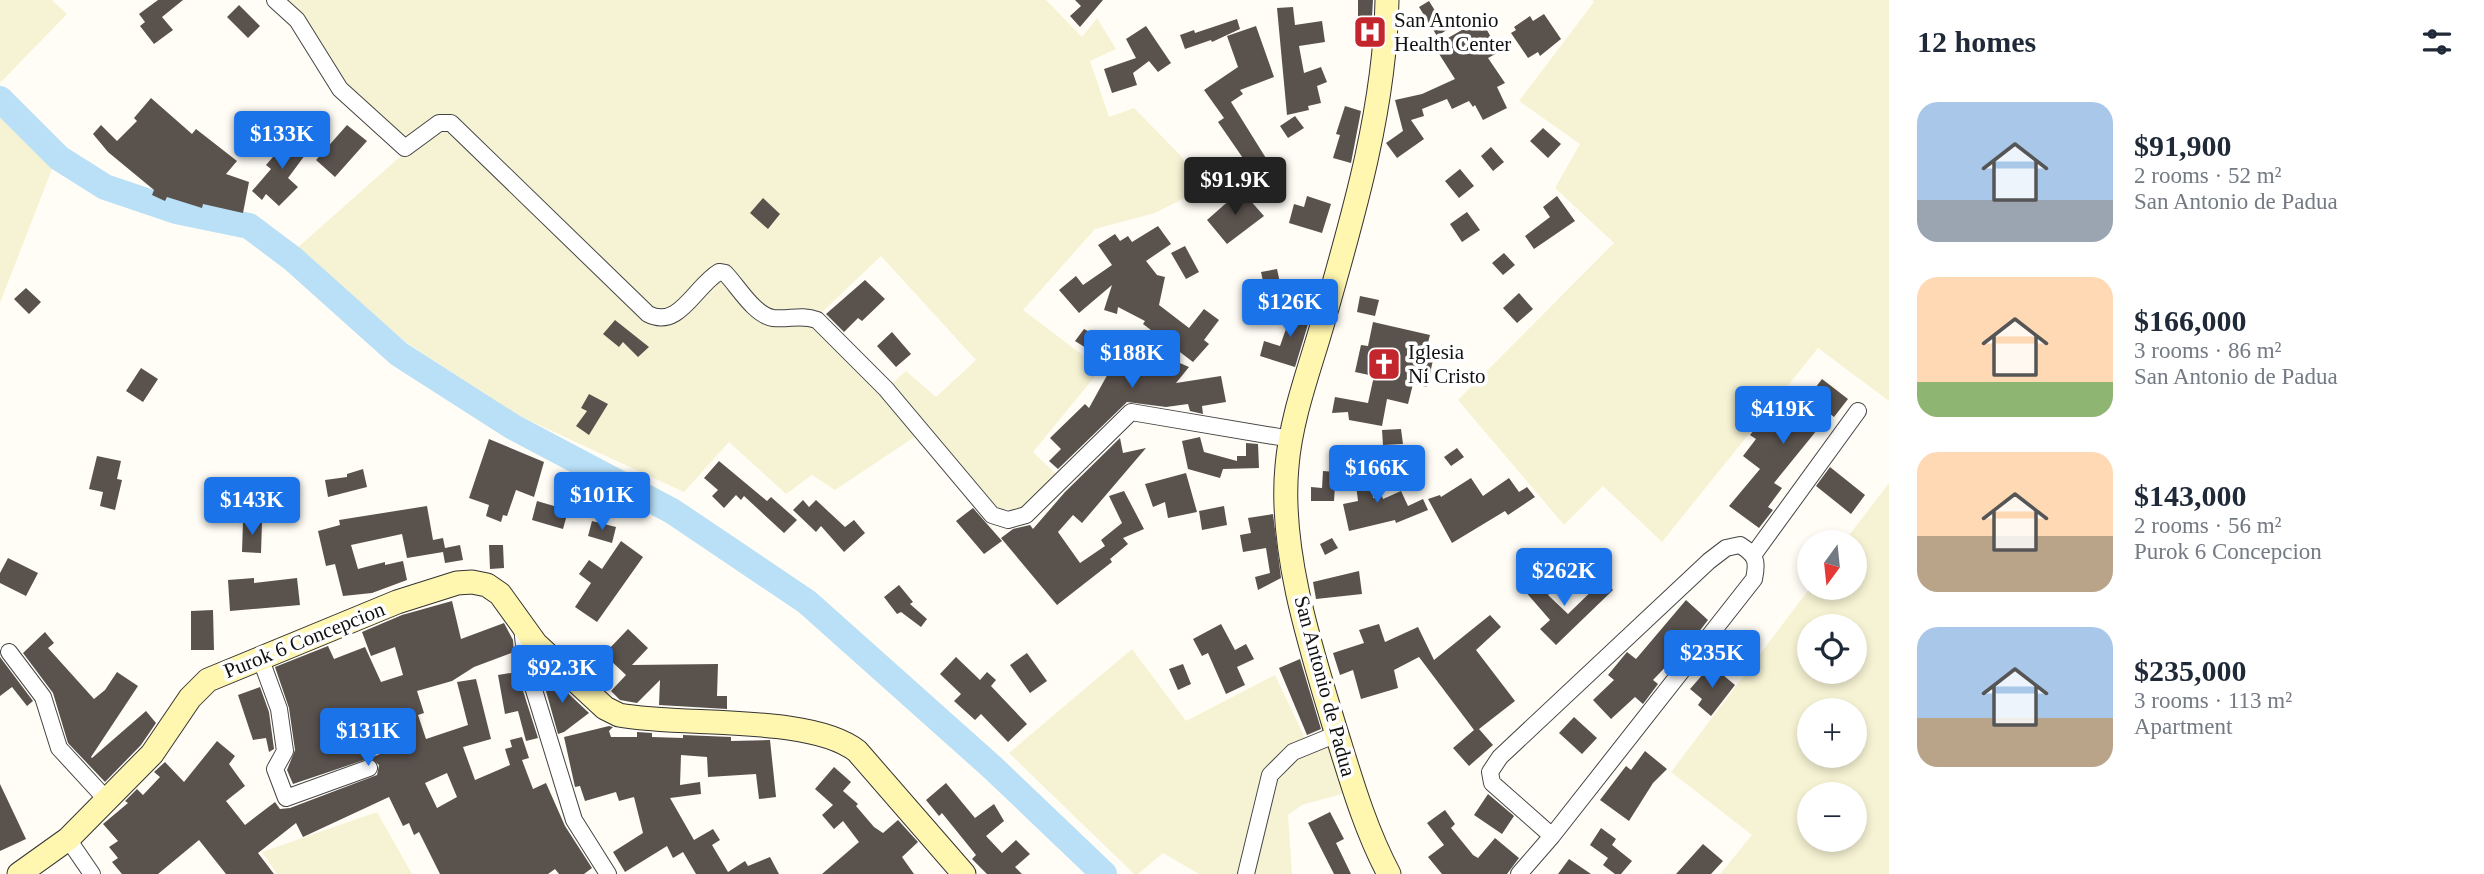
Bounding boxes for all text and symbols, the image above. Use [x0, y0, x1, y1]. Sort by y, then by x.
place label: San Antonio Health Center [1394, 8, 1511, 56]
hospital icon: San Antonio Health Center [1351, 13, 1389, 51]
icon: filters [2418, 23, 2456, 61]
text: 12 homes [1917, 25, 2036, 58]
pin: $133K [233, 111, 331, 171]
text: $133K [250, 121, 314, 146]
text: $91,900 [2134, 129, 2232, 162]
icon: home [1973, 130, 2057, 214]
pin: $91.9K [1178, 158, 1292, 217]
text: 2 rooms · 52 m² [2134, 163, 2281, 188]
text: $91.9K [1200, 167, 1270, 192]
text: San Antonio de Padua [2134, 189, 2338, 214]
pin: $126K [1241, 280, 1339, 339]
text: $126K [1258, 289, 1322, 314]
text: $166,000 [2134, 304, 2247, 337]
icon: home [1973, 305, 2057, 389]
pin: $188K [1083, 330, 1181, 390]
text: 3 rooms · 86 m² [2134, 338, 2281, 363]
text: $188K [1100, 340, 1164, 365]
place label: Iglesia Ni Cristo [1408, 340, 1486, 388]
church icon: Iglesia Ni Cristo [1365, 345, 1403, 383]
text: San Antonio de Padua [2134, 364, 2338, 389]
pin: $419K [1734, 386, 1832, 446]
text: $419K [1751, 396, 1815, 421]
pin: $166K [1328, 446, 1426, 505]
text: $166K [1345, 455, 1409, 480]
pin: $101K [553, 472, 651, 532]
pin: $143K [203, 477, 301, 537]
text: $143,000 [2134, 479, 2247, 512]
icon: home [1973, 480, 2057, 564]
text: $101K [570, 482, 634, 507]
text: $143K [220, 487, 284, 512]
text: 2 rooms · 56 m² [2134, 513, 2281, 538]
north arrow [1797, 530, 1867, 600]
map controls [1797, 530, 1867, 852]
text: Purok 6 Concepcion [2134, 539, 2322, 564]
pin: $262K [1515, 548, 1613, 608]
text: $262K [1532, 558, 1596, 583]
street label: San Antonio de Padua [1289, 593, 1361, 780]
street label: Purok 6 Concepcion [220, 597, 388, 683]
button: locate [1797, 614, 1867, 684]
pin: $235K [1663, 630, 1761, 690]
text: $235K [1680, 640, 1744, 665]
pin: $92.3K [505, 646, 619, 705]
text: $235,000 [2134, 654, 2247, 687]
text: $92.3K [527, 655, 597, 680]
icon: home [1973, 655, 2057, 739]
text: 3 rooms · 113 m² [2134, 688, 2292, 713]
button: + [1797, 698, 1867, 768]
pin: $131K [319, 708, 417, 768]
text: Apartment [2134, 714, 2232, 739]
text: $131K [336, 718, 400, 743]
button: − [1797, 782, 1867, 852]

